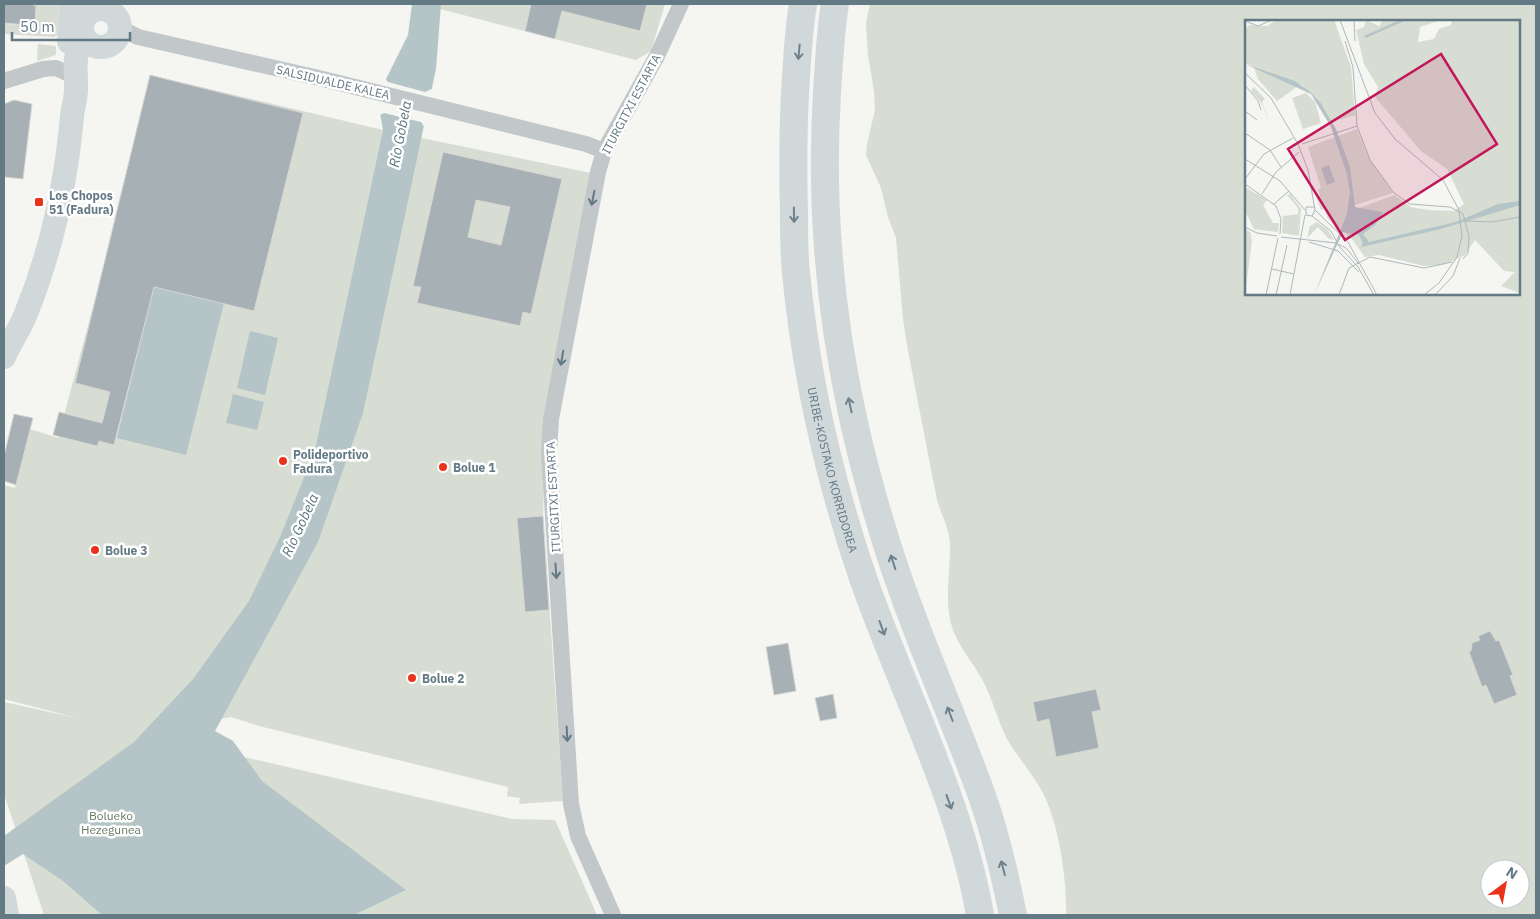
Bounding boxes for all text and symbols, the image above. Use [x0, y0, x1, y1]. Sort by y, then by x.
scale bar [12, 10, 130, 42]
text: 50 m [20, 17, 55, 36]
inset map [1245, 20, 1520, 295]
one-way arrow [794, 44, 803, 60]
street label: ITURGITXI ESTARTA [598, 51, 664, 157]
street label: SALSIDUALDE KALEA [275, 62, 392, 102]
water label: Río Gobela [385, 99, 415, 169]
place label: Los Chopos 51 (Fadura) [49, 188, 114, 217]
one-way arrow [588, 190, 597, 206]
marker: Los Chopos 51 (Fadura) [33, 196, 45, 208]
one-way arrow [789, 206, 799, 222]
one-way arrow [557, 349, 567, 365]
street label: URIBE-KOSTAKO KORRIDOREA [805, 386, 862, 555]
one-way arrow [845, 398, 854, 414]
street label: ITURGITXI ESTARTA [543, 441, 563, 553]
place label: Polideportivo Fadura [293, 447, 369, 476]
marker: Polideportivo Fadura [277, 455, 289, 467]
place label: Bolue 1 [453, 460, 495, 475]
marker: Bolue 1 [437, 461, 449, 473]
water label: Río Gobela [278, 491, 322, 559]
place label: Bolue 3 [105, 543, 147, 558]
marker: Bolue 3 [89, 544, 101, 556]
one-way arrow [888, 555, 897, 570]
one-way arrow [552, 563, 561, 579]
one-way arrow [878, 620, 887, 635]
place label: Bolue 2 [422, 671, 464, 686]
marker: Bolue 2 [406, 672, 418, 684]
one-way arrow [945, 707, 954, 722]
one-way arrow [563, 725, 572, 741]
one-way arrow [945, 794, 954, 809]
park label: Bolueko Hezegunea [81, 808, 142, 837]
north arrow [1480, 859, 1530, 909]
one-way arrow [997, 860, 1007, 876]
text: N [1503, 863, 1521, 883]

